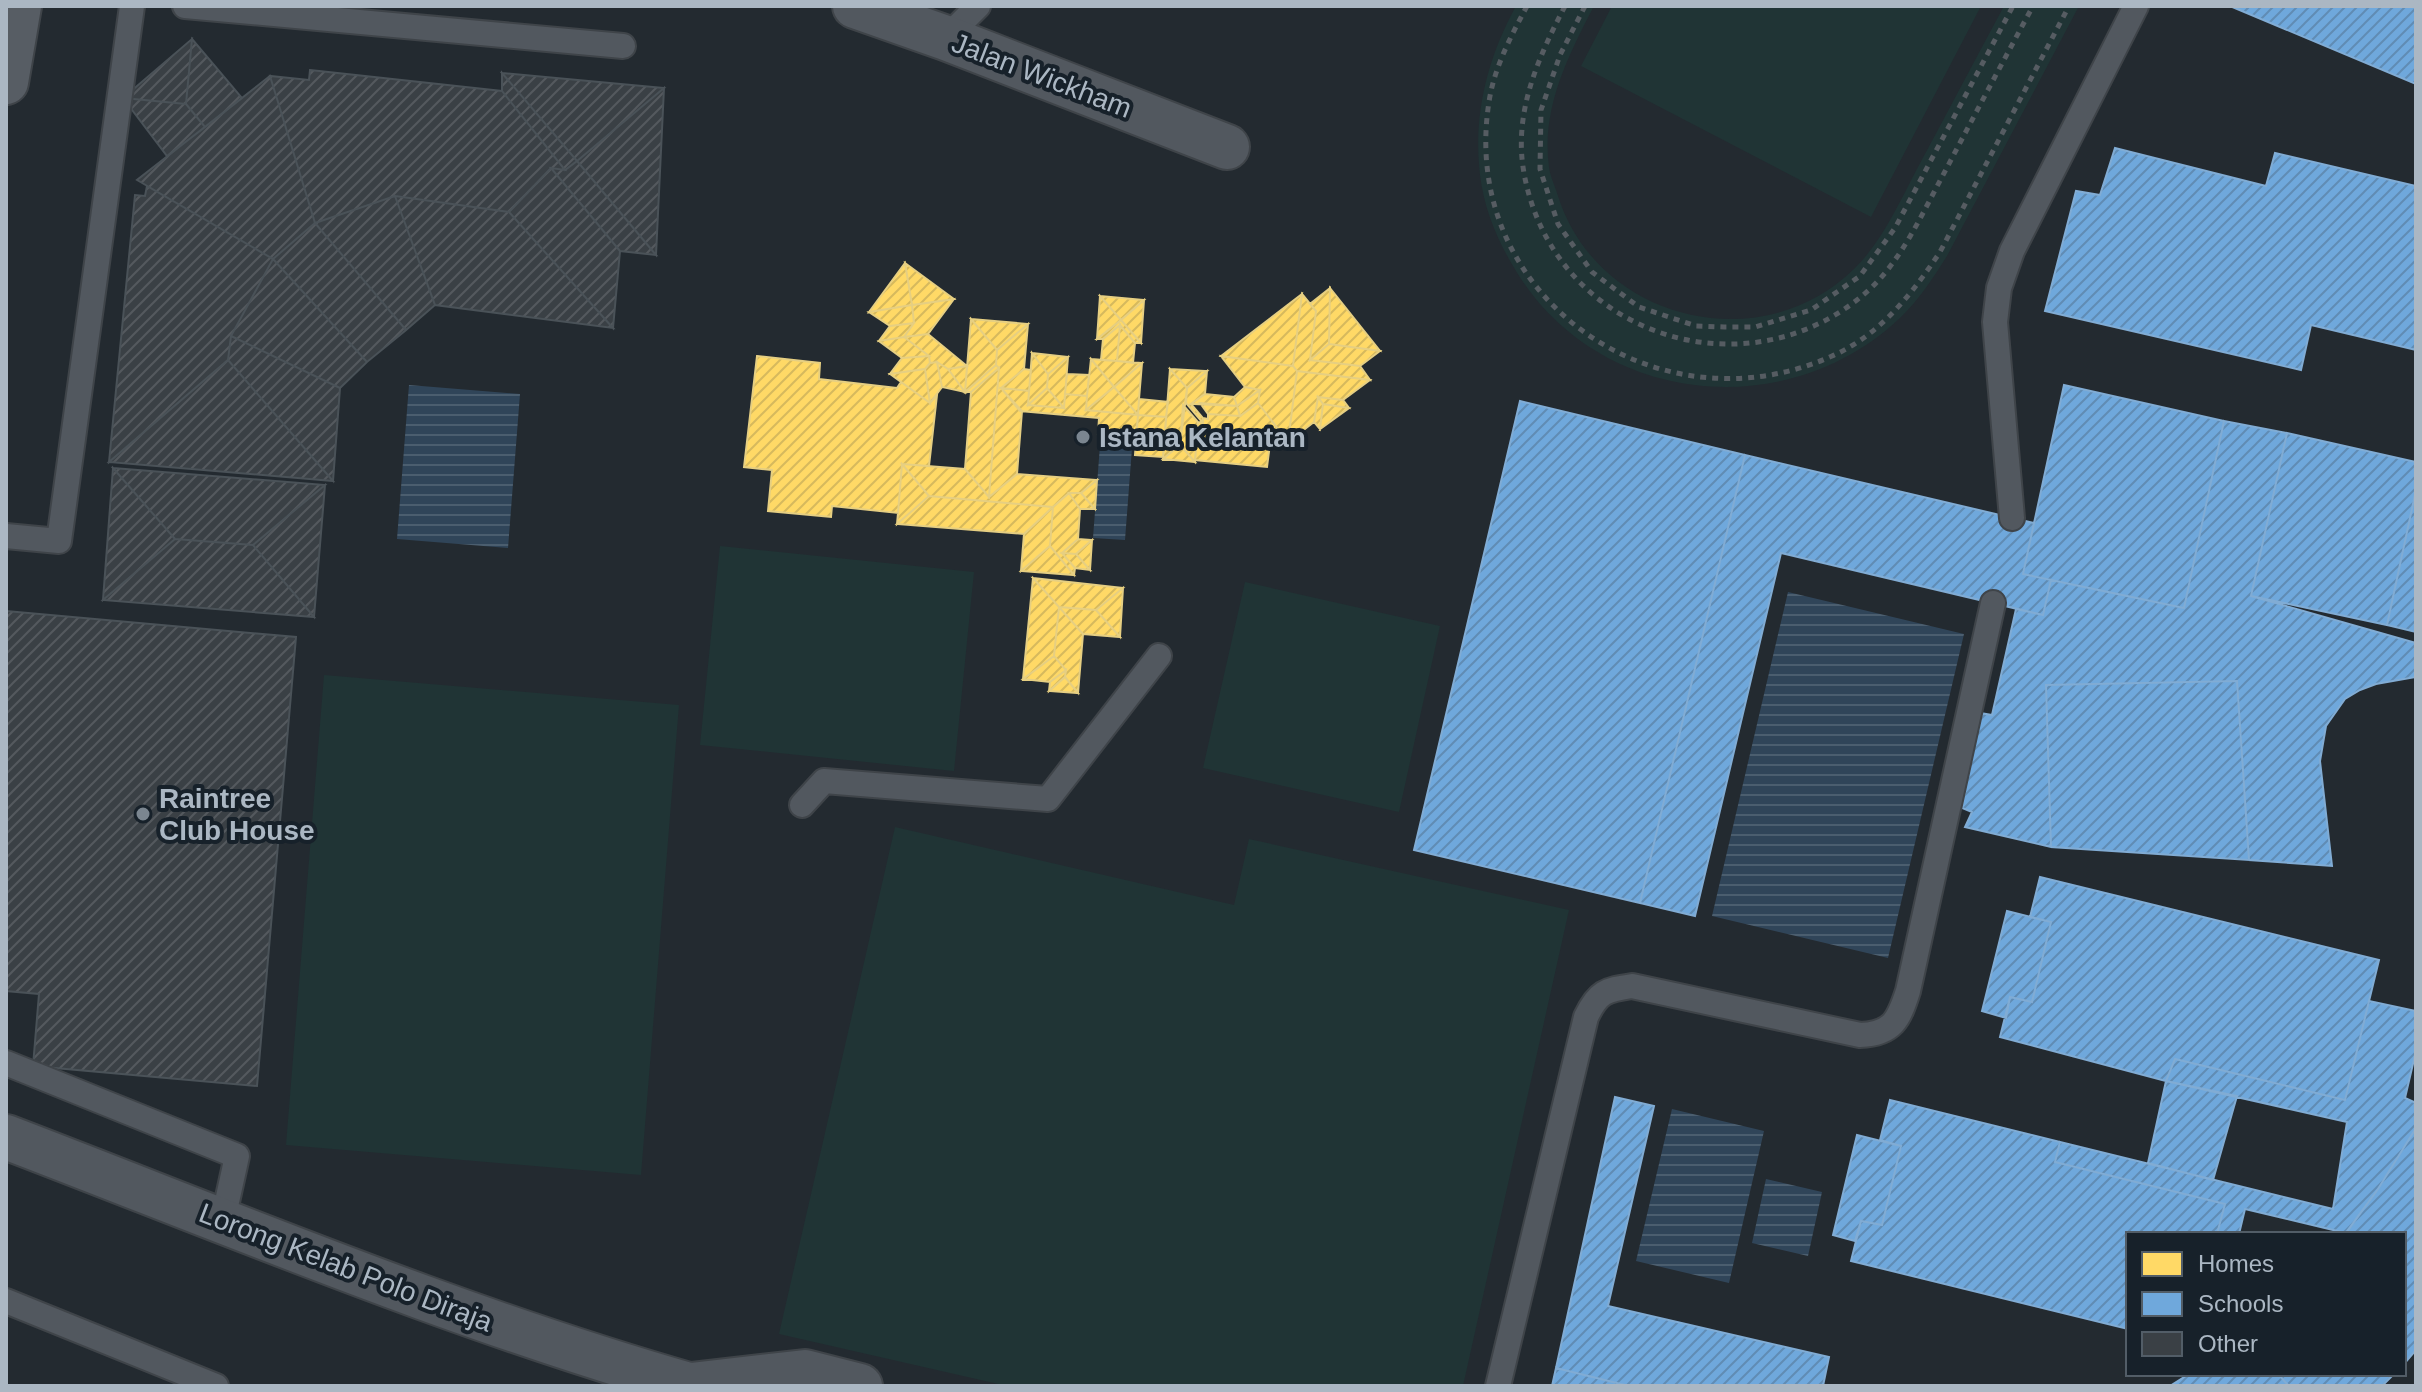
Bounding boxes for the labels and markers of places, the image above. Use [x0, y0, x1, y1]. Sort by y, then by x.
place label: Istana Kelantan [1099, 422, 1306, 453]
marker: Istana Kelantan [1074, 428, 1092, 446]
place label: Raintree Club House [159, 783, 315, 846]
marker: Raintree Club House [134, 805, 152, 823]

